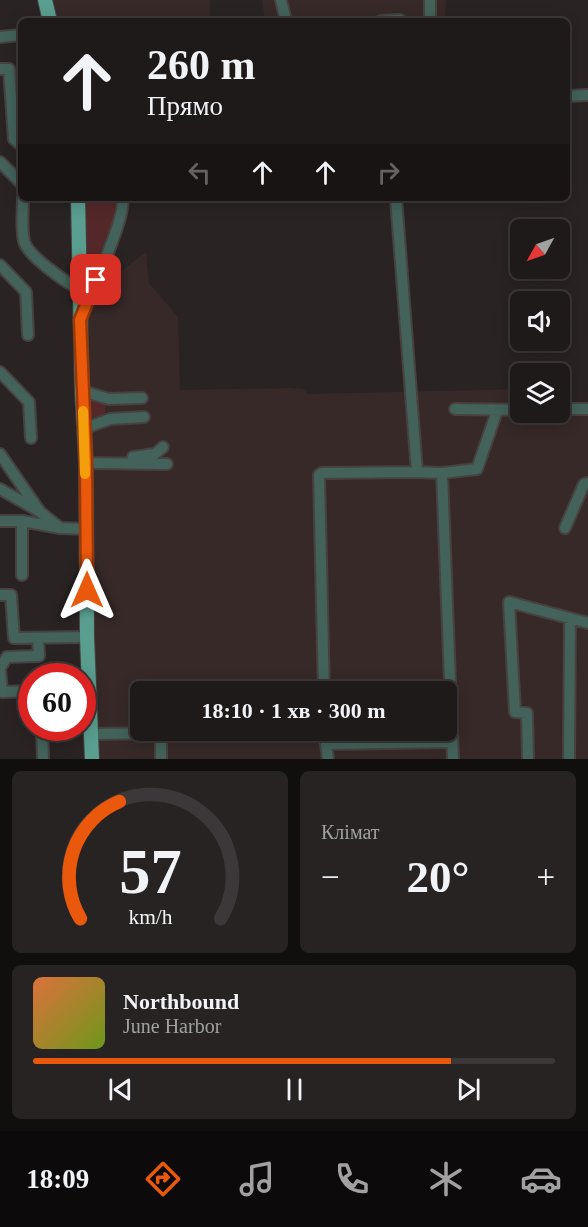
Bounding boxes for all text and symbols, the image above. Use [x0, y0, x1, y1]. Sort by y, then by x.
icon: ahead [48, 42, 126, 120]
text: 260 m [147, 42, 256, 88]
text: Прямо [147, 91, 223, 121]
icon: left [183, 156, 216, 189]
icon: ahead [246, 156, 279, 189]
icon: ahead [309, 156, 342, 189]
icon: right [372, 156, 405, 189]
north arrow [510, 219, 570, 279]
map controls [510, 219, 570, 423]
pin [70, 254, 121, 305]
icon: arrive [79, 263, 112, 296]
button: sound [510, 291, 570, 351]
button: layers [510, 363, 570, 423]
position arrow [55, 558, 119, 622]
speed limit sign: 60 [18, 663, 96, 741]
text: 18:10 · 1 хв · 300 m [201, 698, 386, 723]
text: Клімат [321, 821, 380, 843]
text: 57 [119, 837, 181, 906]
text: 20° [407, 852, 470, 902]
text: − [321, 859, 340, 895]
text: + [536, 859, 555, 895]
text: km/h [128, 905, 172, 929]
text: Northbound [123, 989, 239, 1014]
text: June Harbor [123, 1015, 221, 1037]
icon: previous [104, 1073, 137, 1106]
icon: pause [278, 1073, 311, 1106]
icon: next [452, 1073, 485, 1106]
icon: directions [142, 1158, 184, 1200]
icon: music [236, 1158, 278, 1200]
icon: phone [331, 1158, 373, 1200]
icon: climate [425, 1158, 467, 1200]
icon: car [520, 1158, 562, 1200]
text: 18:09 [26, 1164, 89, 1194]

